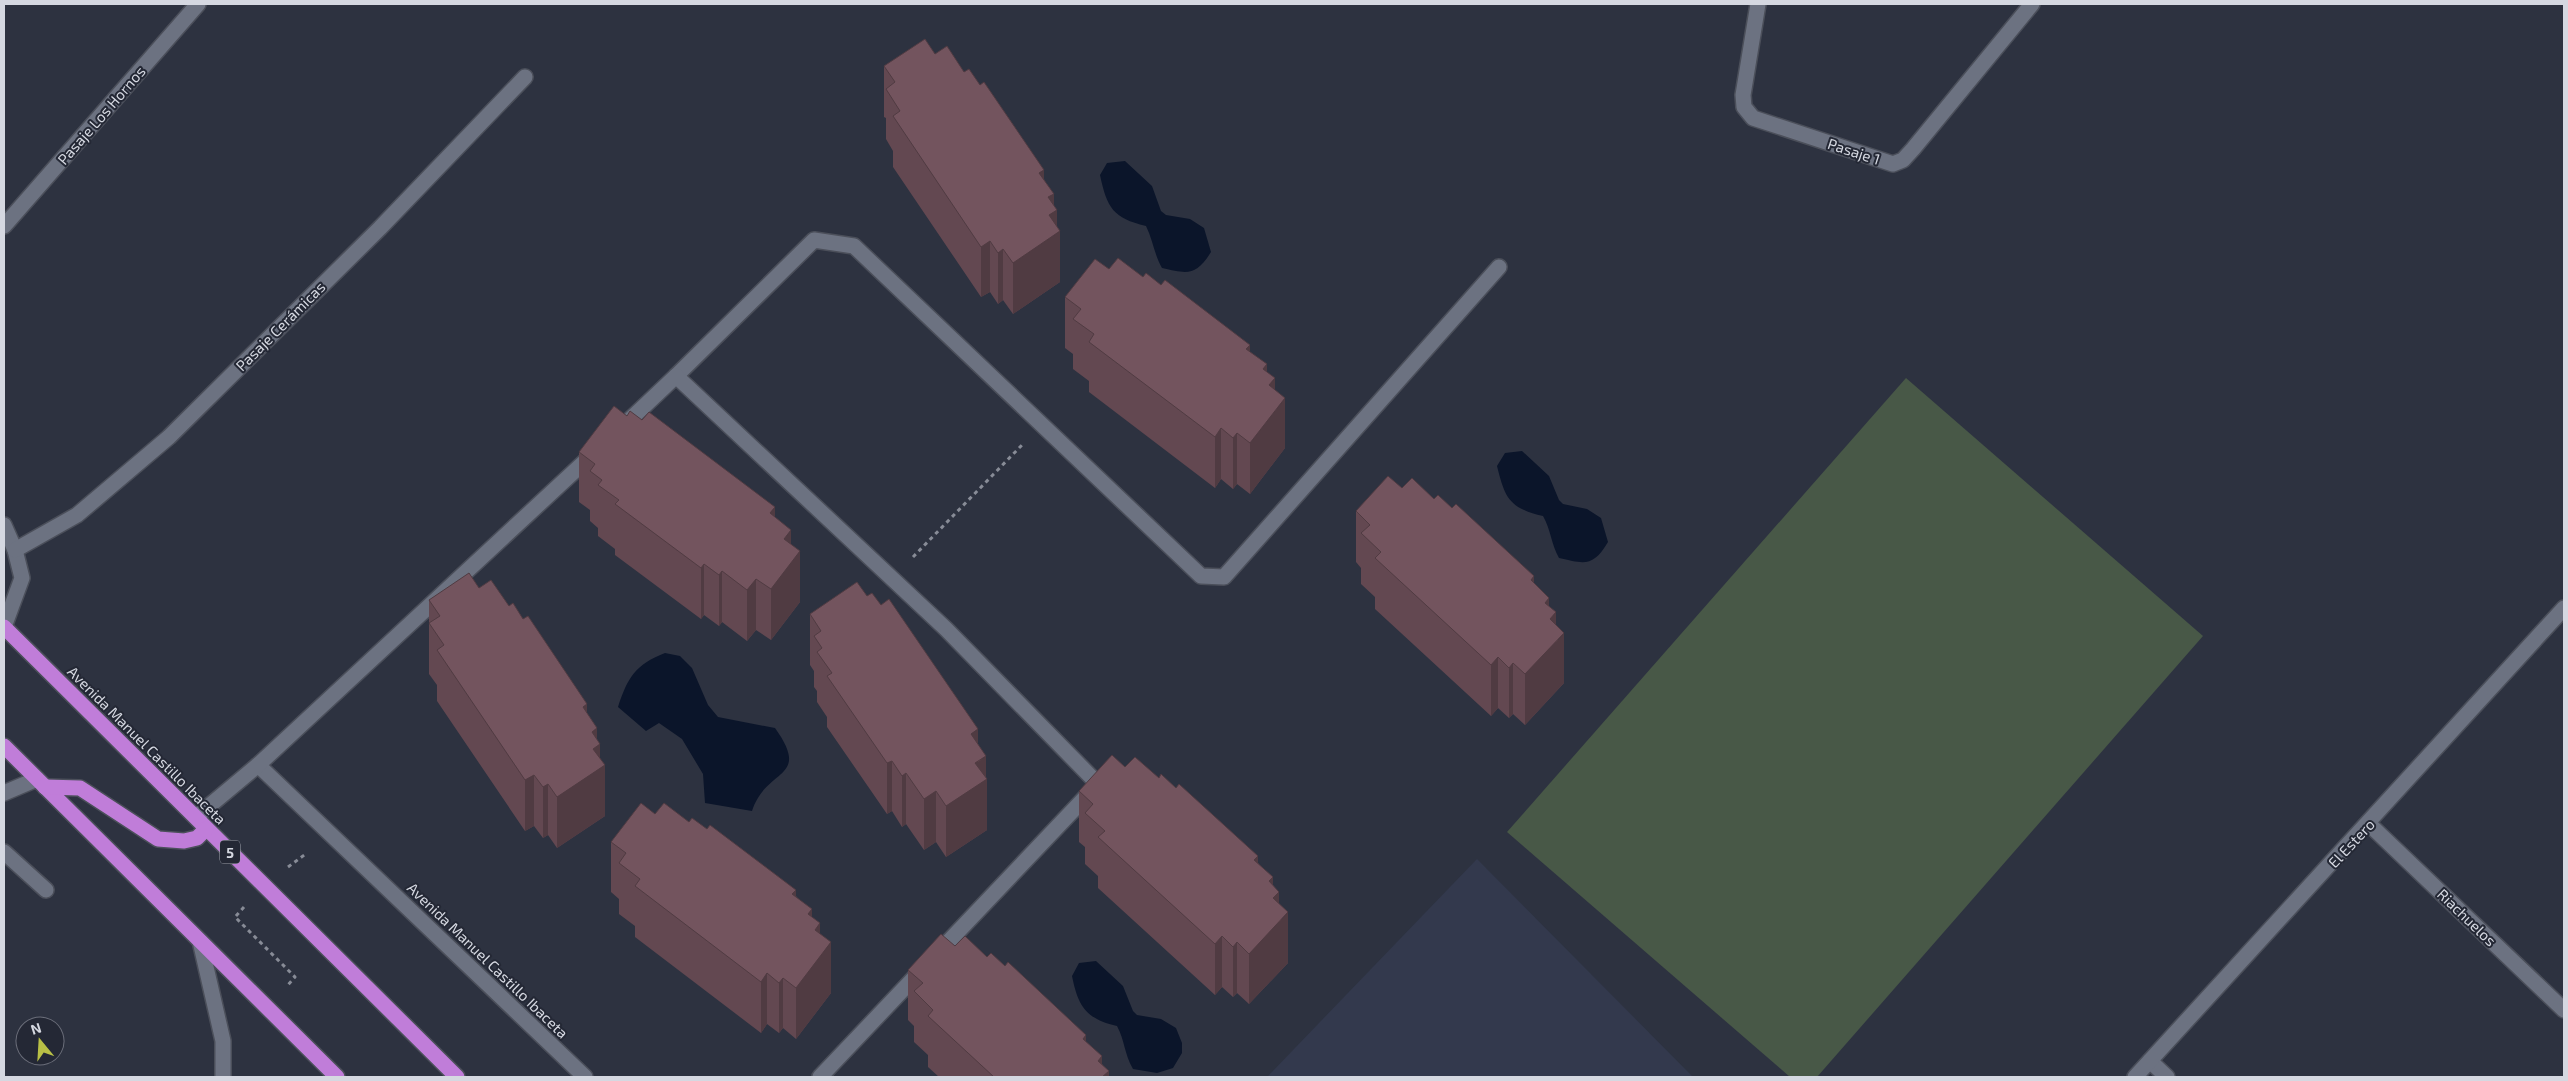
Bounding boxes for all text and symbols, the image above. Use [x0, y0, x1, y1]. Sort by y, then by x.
street label: Pasaje Los Hornos [53, 62, 149, 169]
street label: Pasaje 1 [1825, 134, 1882, 169]
street label: Pasaje Cerámicas [232, 278, 329, 375]
street label: Avenida Manuel Castillo Ibaceta [64, 662, 230, 828]
street label: El Estero [2324, 815, 2378, 871]
road number: 5 [220, 840, 240, 864]
street label: Avenida Manuel Castillo Ibaceta [404, 878, 572, 1042]
street label: Riachuelos [2434, 885, 2500, 949]
north arrow [15, 1016, 65, 1066]
text: N [28, 1019, 43, 1038]

